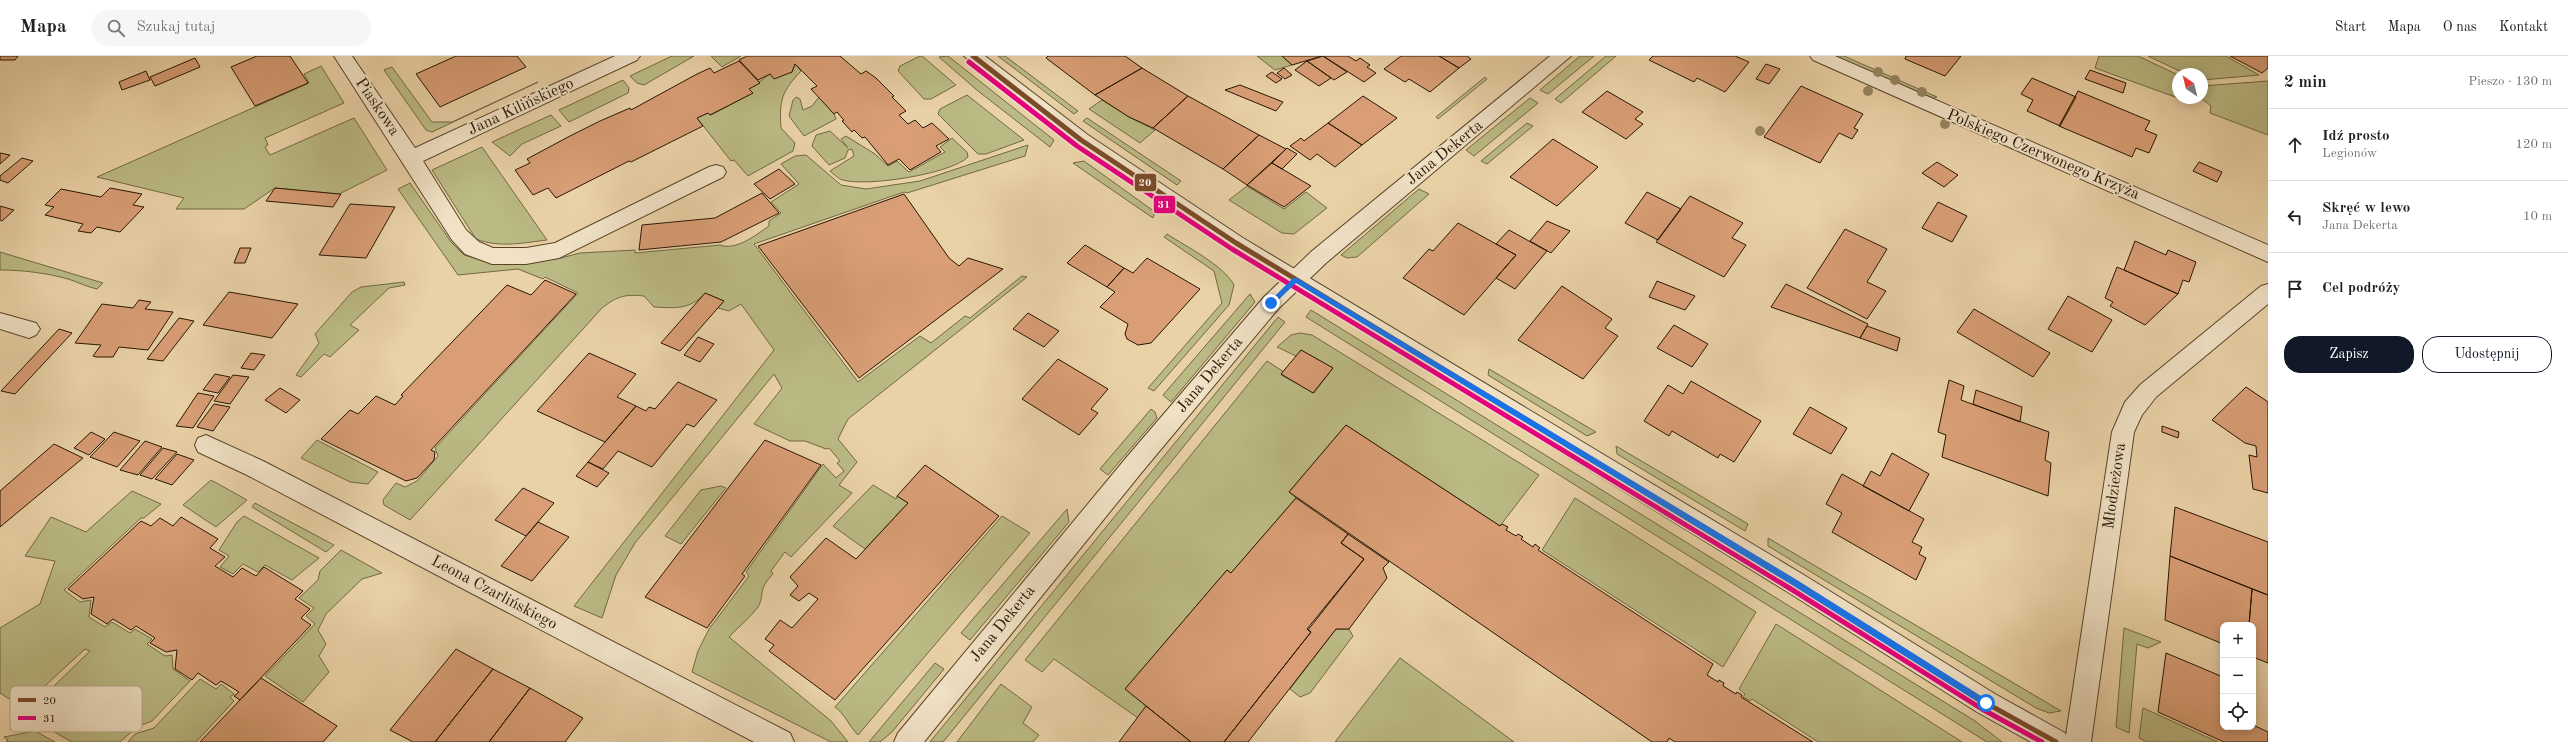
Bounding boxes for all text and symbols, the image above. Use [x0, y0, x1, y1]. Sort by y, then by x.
search box [91, 10, 371, 46]
icon: search [105, 17, 127, 39]
text: Mapa [20, 18, 67, 37]
text: Szukaj tutaj [137, 20, 215, 35]
text: Start [2335, 20, 2366, 34]
text: Mapa [2388, 20, 2421, 34]
text: O nas [2443, 20, 2477, 34]
text: Kontakt [2499, 20, 2548, 34]
north arrow [2172, 68, 2208, 104]
text: 2 min [2284, 74, 2327, 91]
street label: Piaskowa [352, 75, 402, 139]
street label: Jana Kilińskiego [466, 75, 576, 139]
text: Pieszo · 130 m [2468, 75, 2552, 88]
street label: Polskiego Czerwonego Krzyża [1944, 107, 2142, 203]
street label: Jana Dekerta [1404, 117, 1486, 189]
text: Idź prosto [2322, 129, 2389, 144]
icon: ahead [2284, 134, 2306, 156]
text: 120 m [2515, 138, 2552, 151]
text: Legionów [2322, 147, 2377, 160]
line badge: 20 [1134, 173, 1157, 192]
text: 20 [1139, 178, 1151, 189]
line badge: 31 [1153, 195, 1176, 214]
text: 31 [1158, 200, 1170, 211]
text: Skręć w lewo [2322, 201, 2410, 216]
icon: left [2284, 206, 2306, 228]
text: 10 m [2523, 210, 2552, 223]
text: Jana Dekerta [2322, 219, 2398, 232]
icon: arrive [2284, 278, 2306, 300]
text: Cel podróży [2322, 281, 2400, 296]
route end [1262, 294, 1280, 312]
street label: Jana Dekerta [1174, 334, 1246, 416]
button: Zapisz [2284, 336, 2414, 373]
button: Udostępnij [2422, 336, 2552, 373]
street label: Młodzieżowa [2101, 442, 2129, 530]
street label: Leona Czarlińskiego [428, 553, 560, 633]
street label: Jana Dekerta [967, 583, 1039, 665]
map controls [2220, 622, 2256, 730]
button: + [2220, 622, 2256, 658]
button: − [2220, 658, 2256, 694]
legend [10, 686, 142, 732]
route start [1977, 694, 1995, 712]
button: locate [2220, 694, 2256, 730]
text: 20 [43, 696, 56, 707]
text: 31 [43, 714, 56, 725]

